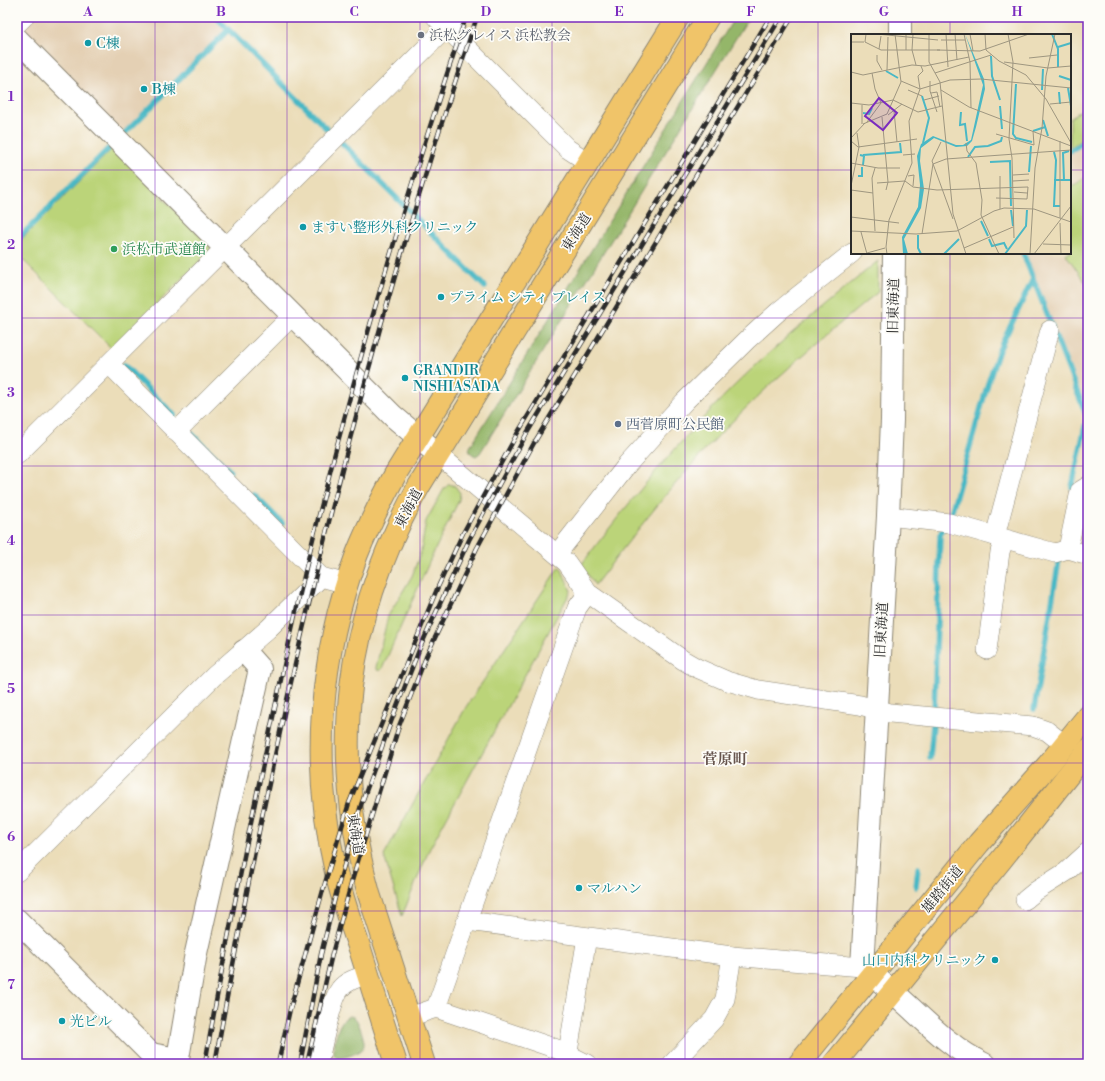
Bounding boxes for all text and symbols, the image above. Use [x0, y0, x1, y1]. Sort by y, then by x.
text: A [82, 4, 93, 20]
text: B [216, 4, 226, 20]
text: C [349, 4, 359, 20]
text: D [481, 4, 491, 20]
text: E [614, 4, 624, 20]
text: F [746, 4, 756, 20]
text: G [879, 4, 890, 20]
text: H [1012, 4, 1023, 20]
place label: 浜松グレイス 浜松教会 [429, 27, 571, 45]
marker: 浜松グレイス 浜松教会 [416, 30, 426, 40]
inset map [851, 34, 1071, 254]
place label: C棟 [96, 35, 120, 53]
marker: C棟 [83, 38, 93, 48]
place label: B棟 [151, 81, 176, 99]
marker: B棟 [139, 84, 149, 94]
text: 1 [8, 89, 15, 105]
street label: 東海道 [558, 210, 596, 255]
place label: ますい整形外科クリニック [311, 219, 478, 237]
marker: ますい整形外科クリニック [298, 222, 308, 232]
text: 2 [7, 237, 15, 253]
place label: 浜松市武道館 [122, 241, 206, 259]
marker: 浜松市武道館 [109, 244, 119, 254]
street label: 旧東海道 [885, 278, 903, 334]
place label: プライム シティ プレイス [449, 289, 606, 307]
marker: プライム シティ プレイス [436, 292, 446, 302]
place label: GRANDIR NISHIASADA [413, 362, 500, 396]
marker: GRANDIR NISHIASADA [400, 373, 410, 383]
text: 3 [7, 385, 15, 401]
place label: 西菅原町公民館 [626, 416, 724, 434]
marker: 西菅原町公民館 [613, 419, 623, 429]
street label: 東海道 [391, 486, 427, 531]
text: 4 [7, 533, 16, 549]
street label: 旧東海道 [872, 602, 892, 658]
text: 5 [7, 681, 15, 697]
district label: 菅原町 [702, 750, 748, 769]
street label: 東海道 [343, 812, 368, 856]
text: 6 [7, 829, 15, 845]
street label: 雄踏街道 [918, 862, 967, 917]
place label: マルハン [587, 880, 642, 898]
marker: マルハン [574, 883, 584, 893]
place label: 山口内科クリニック [862, 952, 987, 970]
marker: 山口内科クリニック [990, 955, 1000, 965]
text: 7 [7, 977, 15, 993]
place label: 光ビル [70, 1013, 112, 1031]
marker: 光ビル [57, 1016, 67, 1026]

